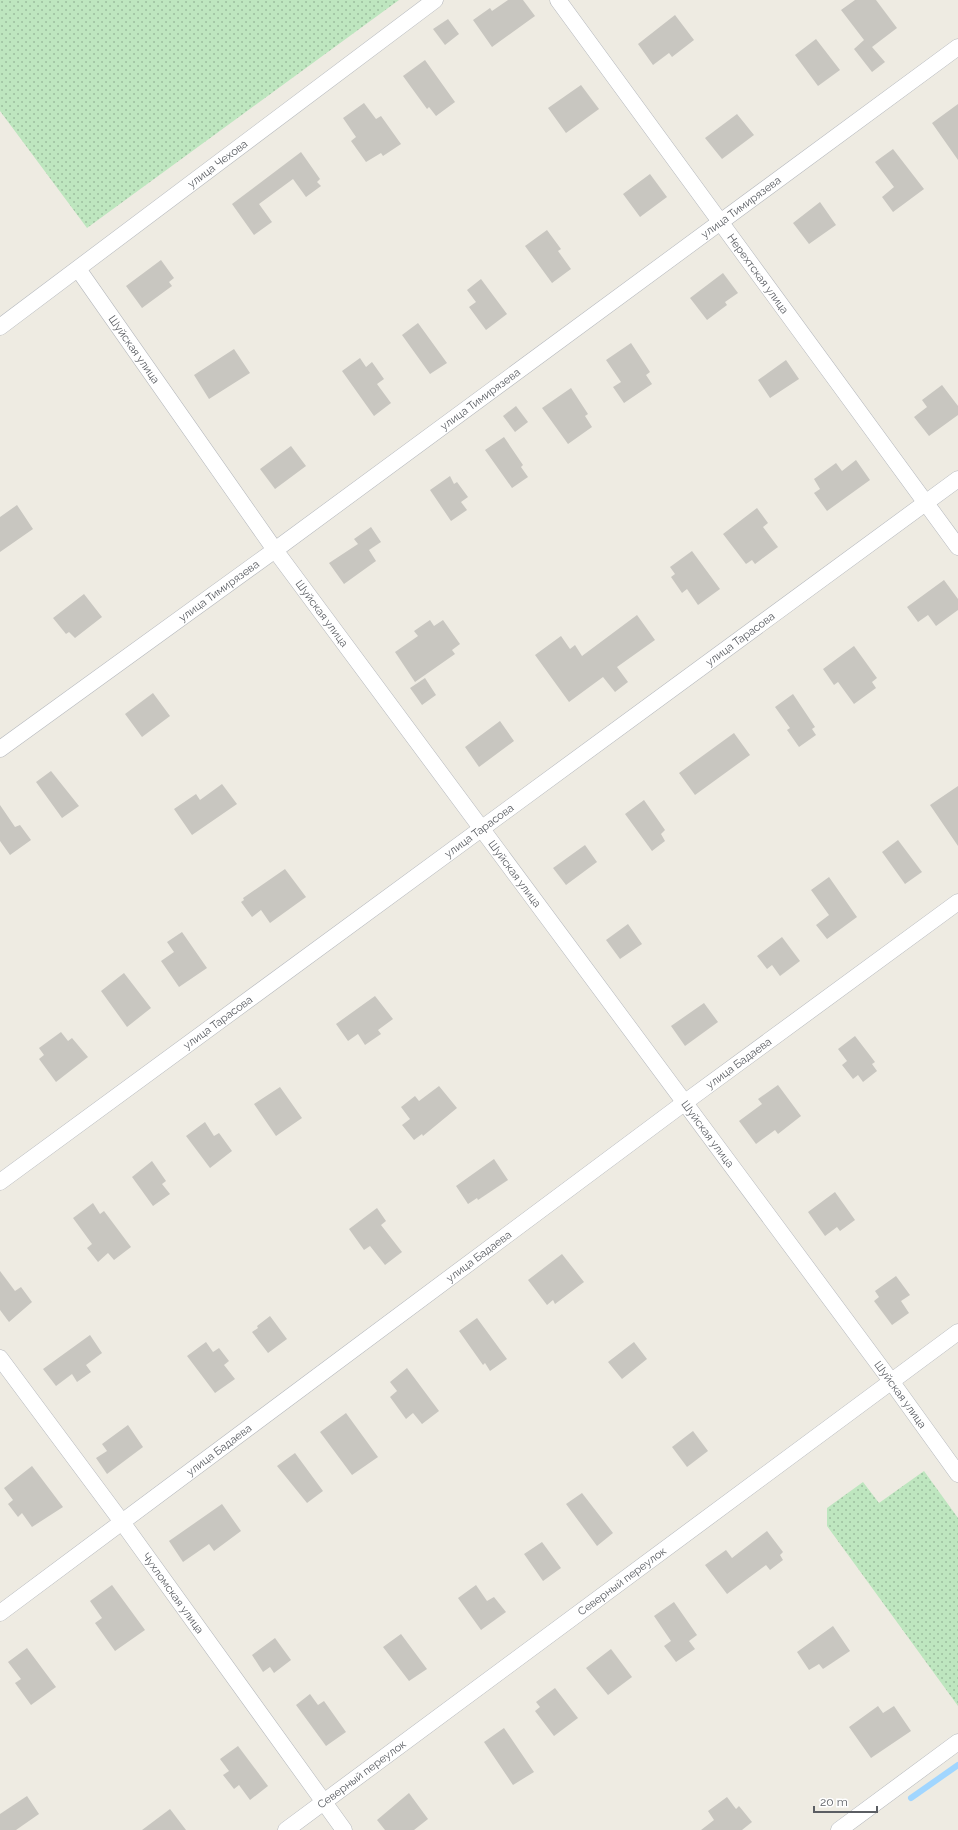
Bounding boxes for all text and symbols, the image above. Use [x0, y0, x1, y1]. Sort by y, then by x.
street label: улица Чехова [185, 137, 250, 191]
street label: улица Тимирязева [699, 174, 784, 241]
street label: Нерехтская улица [724, 231, 791, 316]
street label: Шуйская улица [106, 313, 162, 386]
street label: улица Тимирязева [438, 366, 523, 433]
street label: улица Тимирязева [176, 558, 262, 625]
street label: Шуйская улица [292, 578, 351, 650]
street label: улица Тарасова [703, 610, 777, 669]
street label: улица Тарасова [442, 801, 516, 861]
street label: Шуйская улица [485, 838, 544, 910]
street label: улица Тарасова [181, 993, 255, 1052]
street label: улица Бадаева [704, 1035, 774, 1092]
street label: Шуйская улица [678, 1098, 736, 1170]
street label: улица Бадаева [444, 1228, 514, 1285]
street label: Шуйская улица [871, 1358, 929, 1431]
street label: улица Бадаева [184, 1422, 254, 1479]
street label: Северный переулок [575, 1544, 669, 1619]
street label: Чухломская улица [139, 1551, 206, 1636]
street label: Северный переулок [315, 1737, 409, 1811]
scale bar [814, 1788, 877, 1814]
text: 20 m [820, 1795, 848, 1809]

